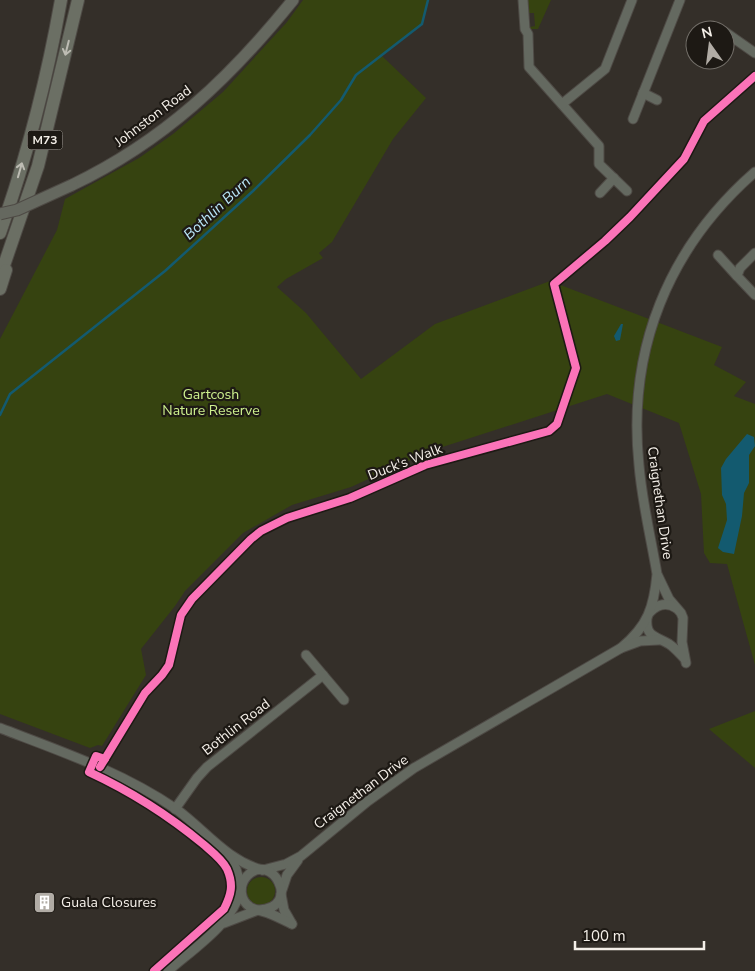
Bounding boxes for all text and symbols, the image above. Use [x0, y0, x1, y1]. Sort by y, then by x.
north arrow [685, 20, 735, 70]
text: N [700, 22, 714, 43]
one-way arrow [62, 39, 71, 55]
street label: Johnston Road [110, 81, 195, 152]
road number: M73 [28, 130, 62, 150]
one-way arrow [16, 162, 26, 178]
water label: Bothlin Burn [179, 172, 255, 244]
park label: Gartcosh Nature Reserve [162, 385, 260, 420]
street label: Duck's Walk [365, 439, 446, 485]
street label: Craignethan Drive [643, 445, 677, 561]
street label: Bothlin Road [198, 694, 274, 760]
street label: Craignethan Drive [310, 750, 412, 834]
building icon: Guala Closures [33, 890, 57, 914]
place label: Guala Closures [61, 893, 157, 912]
scale bar [575, 918, 704, 950]
text: 100 m [582, 926, 626, 946]

